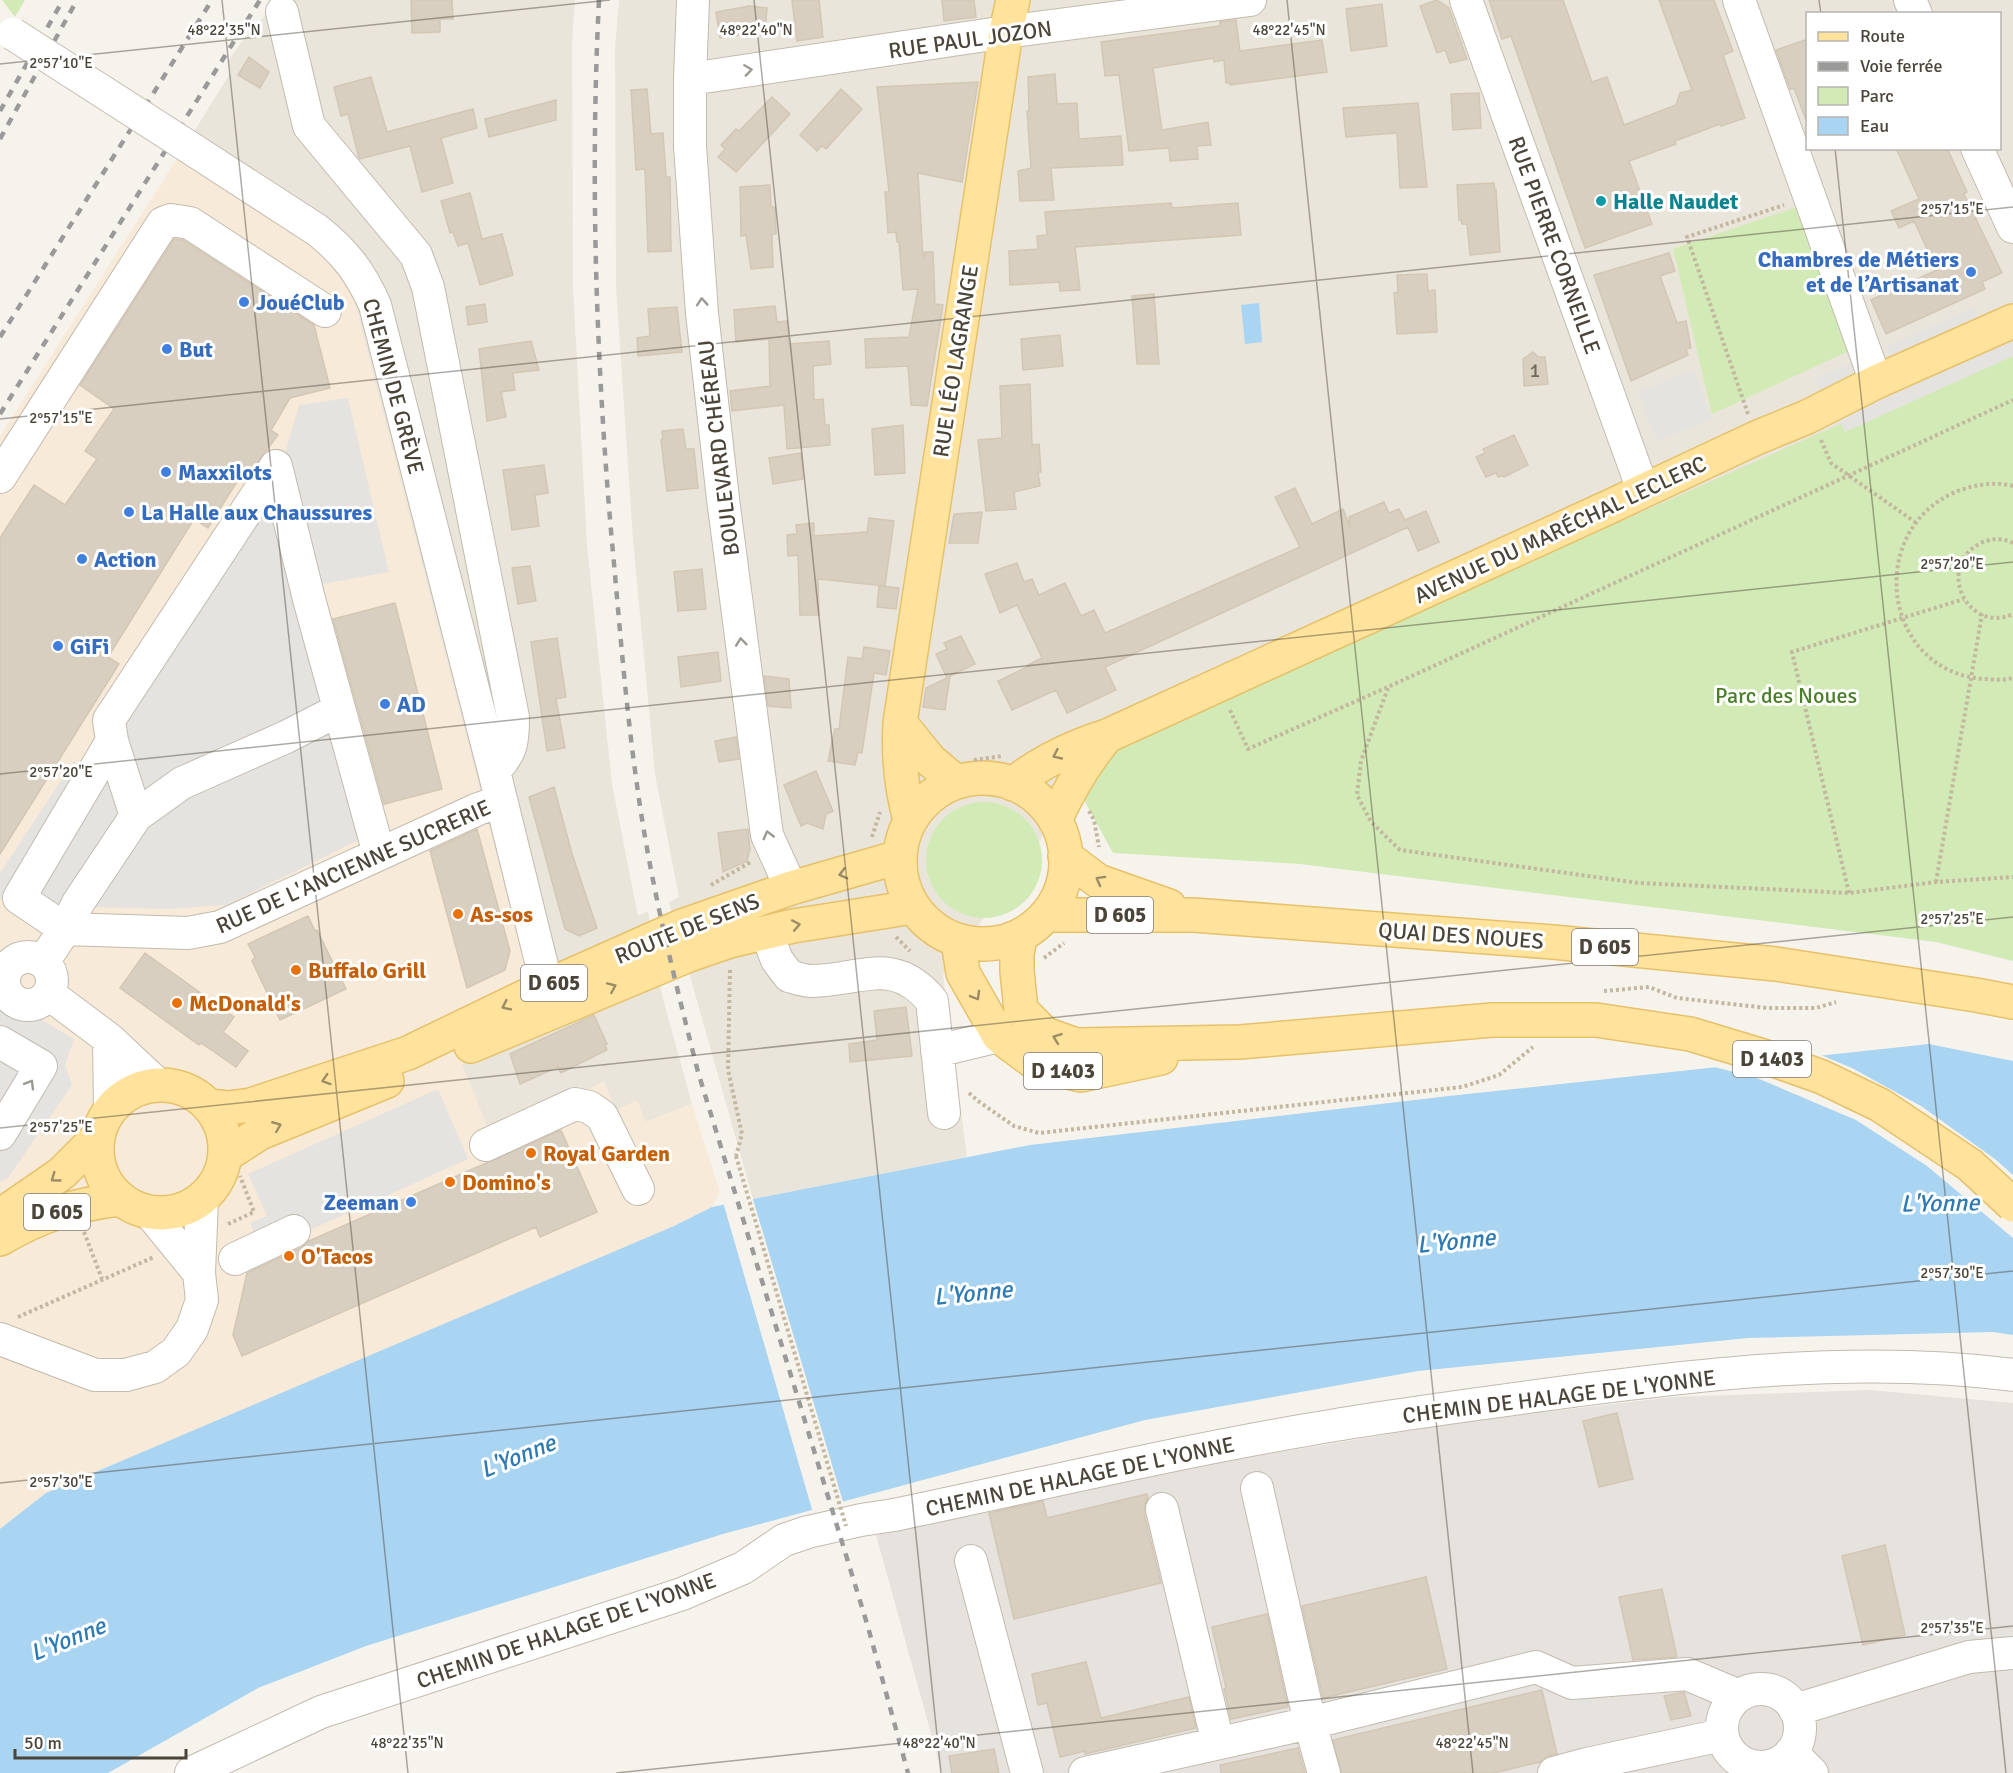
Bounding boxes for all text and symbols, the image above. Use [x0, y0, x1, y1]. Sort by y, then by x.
legend [1806, 12, 2001, 150]
street label: RUE PAUL JOZON [887, 15, 1054, 64]
text: 48°22'35"N [187, 21, 261, 39]
text: 48°22'40"N [719, 21, 793, 39]
text: 48°22'45"N [1252, 21, 1326, 39]
text: Route [1860, 25, 1905, 47]
text: 2°57'10"E [29, 54, 93, 72]
text: Voie ferrée [1860, 55, 1942, 77]
one-way arrow [743, 65, 753, 77]
text: Parc [1860, 85, 1894, 107]
text: Eau [1860, 115, 1889, 137]
street label: RUE PIERRE CORNEILLE [1503, 133, 1606, 358]
place label: Halle Naudet [1613, 188, 1738, 215]
marker: Halle Naudet [1594, 194, 1608, 208]
text: 2°57'15"E [1920, 200, 1984, 218]
place label: Chambres de Métiers et de l’Artisanat [1758, 246, 1959, 298]
street label: RUE LÉO LAGRANGE [927, 263, 984, 459]
marker: Chambres de Métiers et de l’Artisanat [1964, 265, 1978, 279]
place label: JouéClub [256, 289, 345, 316]
marker: JouéClub [237, 295, 251, 309]
street label: CHEMIN DE GRÈVE [357, 295, 430, 477]
one-way arrow [695, 297, 708, 306]
place label: But [179, 336, 213, 363]
street label: BOULEVARD CHÉREAU [692, 338, 745, 557]
marker: But [160, 342, 174, 356]
house number: 1 [1530, 358, 1540, 383]
text: 2°57'15"E [29, 409, 93, 427]
street label: AVENUE DU MARÉCHAL LECLERC [1410, 450, 1711, 609]
place label: Maxxilots [178, 459, 272, 486]
marker: Maxxilots [159, 465, 173, 479]
place label: La Halle aux Chaussures [141, 499, 373, 526]
marker: La Halle aux Chaussures [122, 505, 136, 519]
place label: Action [94, 546, 157, 573]
marker: Action [75, 552, 89, 566]
text: 2°57'20"E [1920, 555, 1984, 573]
place label: GiFi [70, 633, 109, 660]
one-way arrow [736, 637, 748, 646]
marker: GiFi [51, 639, 65, 653]
park label: Parc des Noues [1715, 682, 1857, 709]
place label: AD [397, 691, 426, 718]
marker: AD [378, 697, 392, 711]
one-way arrow [1053, 747, 1064, 759]
text: 2°57'20"E [29, 763, 93, 781]
street label: RUE DE L'ANCIENNE SUCRERIE [212, 794, 495, 939]
one-way arrow [763, 830, 775, 840]
one-way arrow [839, 866, 849, 879]
one-way arrow [1096, 876, 1106, 887]
street label: ROUTE DE SENS [611, 887, 763, 970]
road number: D 605 [1087, 897, 1153, 933]
place label: As-sos [470, 901, 533, 928]
marker: As-sos [451, 907, 465, 921]
text: 2°57'25"E [1920, 910, 1984, 928]
street label: QUAI DES NOUES [1377, 916, 1545, 955]
one-way arrow [791, 919, 801, 932]
road number: D 605 [1572, 929, 1638, 965]
place label: Buffalo Grill [308, 957, 426, 984]
marker: Buffalo Grill [289, 963, 303, 977]
road number: D 605 [521, 965, 587, 1001]
one-way arrow [606, 982, 617, 994]
place label: McDonald's [189, 990, 301, 1017]
one-way arrow [968, 990, 980, 1000]
marker: McDonald's [170, 996, 184, 1010]
one-way arrow [502, 998, 513, 1010]
one-way arrow [1052, 1033, 1062, 1046]
road number: D 1403 [1733, 1041, 1811, 1077]
road number: D 1403 [1024, 1053, 1102, 1089]
one-way arrow [321, 1073, 332, 1085]
one-way arrow [23, 1080, 35, 1090]
text: 2°57'25"E [29, 1118, 93, 1136]
one-way arrow [270, 1121, 281, 1133]
place label: Royal Garden [543, 1140, 670, 1167]
marker: Royal Garden [524, 1146, 538, 1160]
place label: Domino's [462, 1169, 551, 1196]
one-way arrow [50, 1171, 61, 1182]
marker: Domino's [443, 1175, 457, 1189]
water label: L'Yonne [1900, 1187, 1981, 1219]
place label: Zeeman [324, 1189, 399, 1216]
road number: D 605 [24, 1194, 90, 1230]
marker: Zeeman [404, 1195, 418, 1209]
water label: L'Yonne [1415, 1222, 1498, 1260]
place label: O'Tacos [301, 1243, 373, 1270]
marker: O'Tacos [282, 1249, 296, 1263]
text: 2°57'30"E [1920, 1264, 1984, 1282]
water label: L'Yonne [932, 1274, 1015, 1312]
street label: CHEMIN DE HALAGE DE L'YONNE [1401, 1364, 1717, 1429]
water label: L'Yonne [476, 1427, 561, 1485]
street label: CHEMIN DE HALAGE DE L'YONNE [923, 1431, 1237, 1522]
text: 2°57'30"E [29, 1473, 93, 1491]
street label: CHEMIN DE HALAGE DE L'YONNE [413, 1566, 720, 1695]
water label: L'Yonne [26, 1610, 111, 1668]
text: 2°57'35"E [1920, 1619, 1984, 1637]
scale bar [15, 1722, 186, 1760]
text: 50 m [24, 1732, 62, 1754]
text: 48°22'35"N [370, 1734, 444, 1752]
text: 48°22'40"N [902, 1734, 976, 1752]
text: 48°22'45"N [1435, 1734, 1509, 1752]

